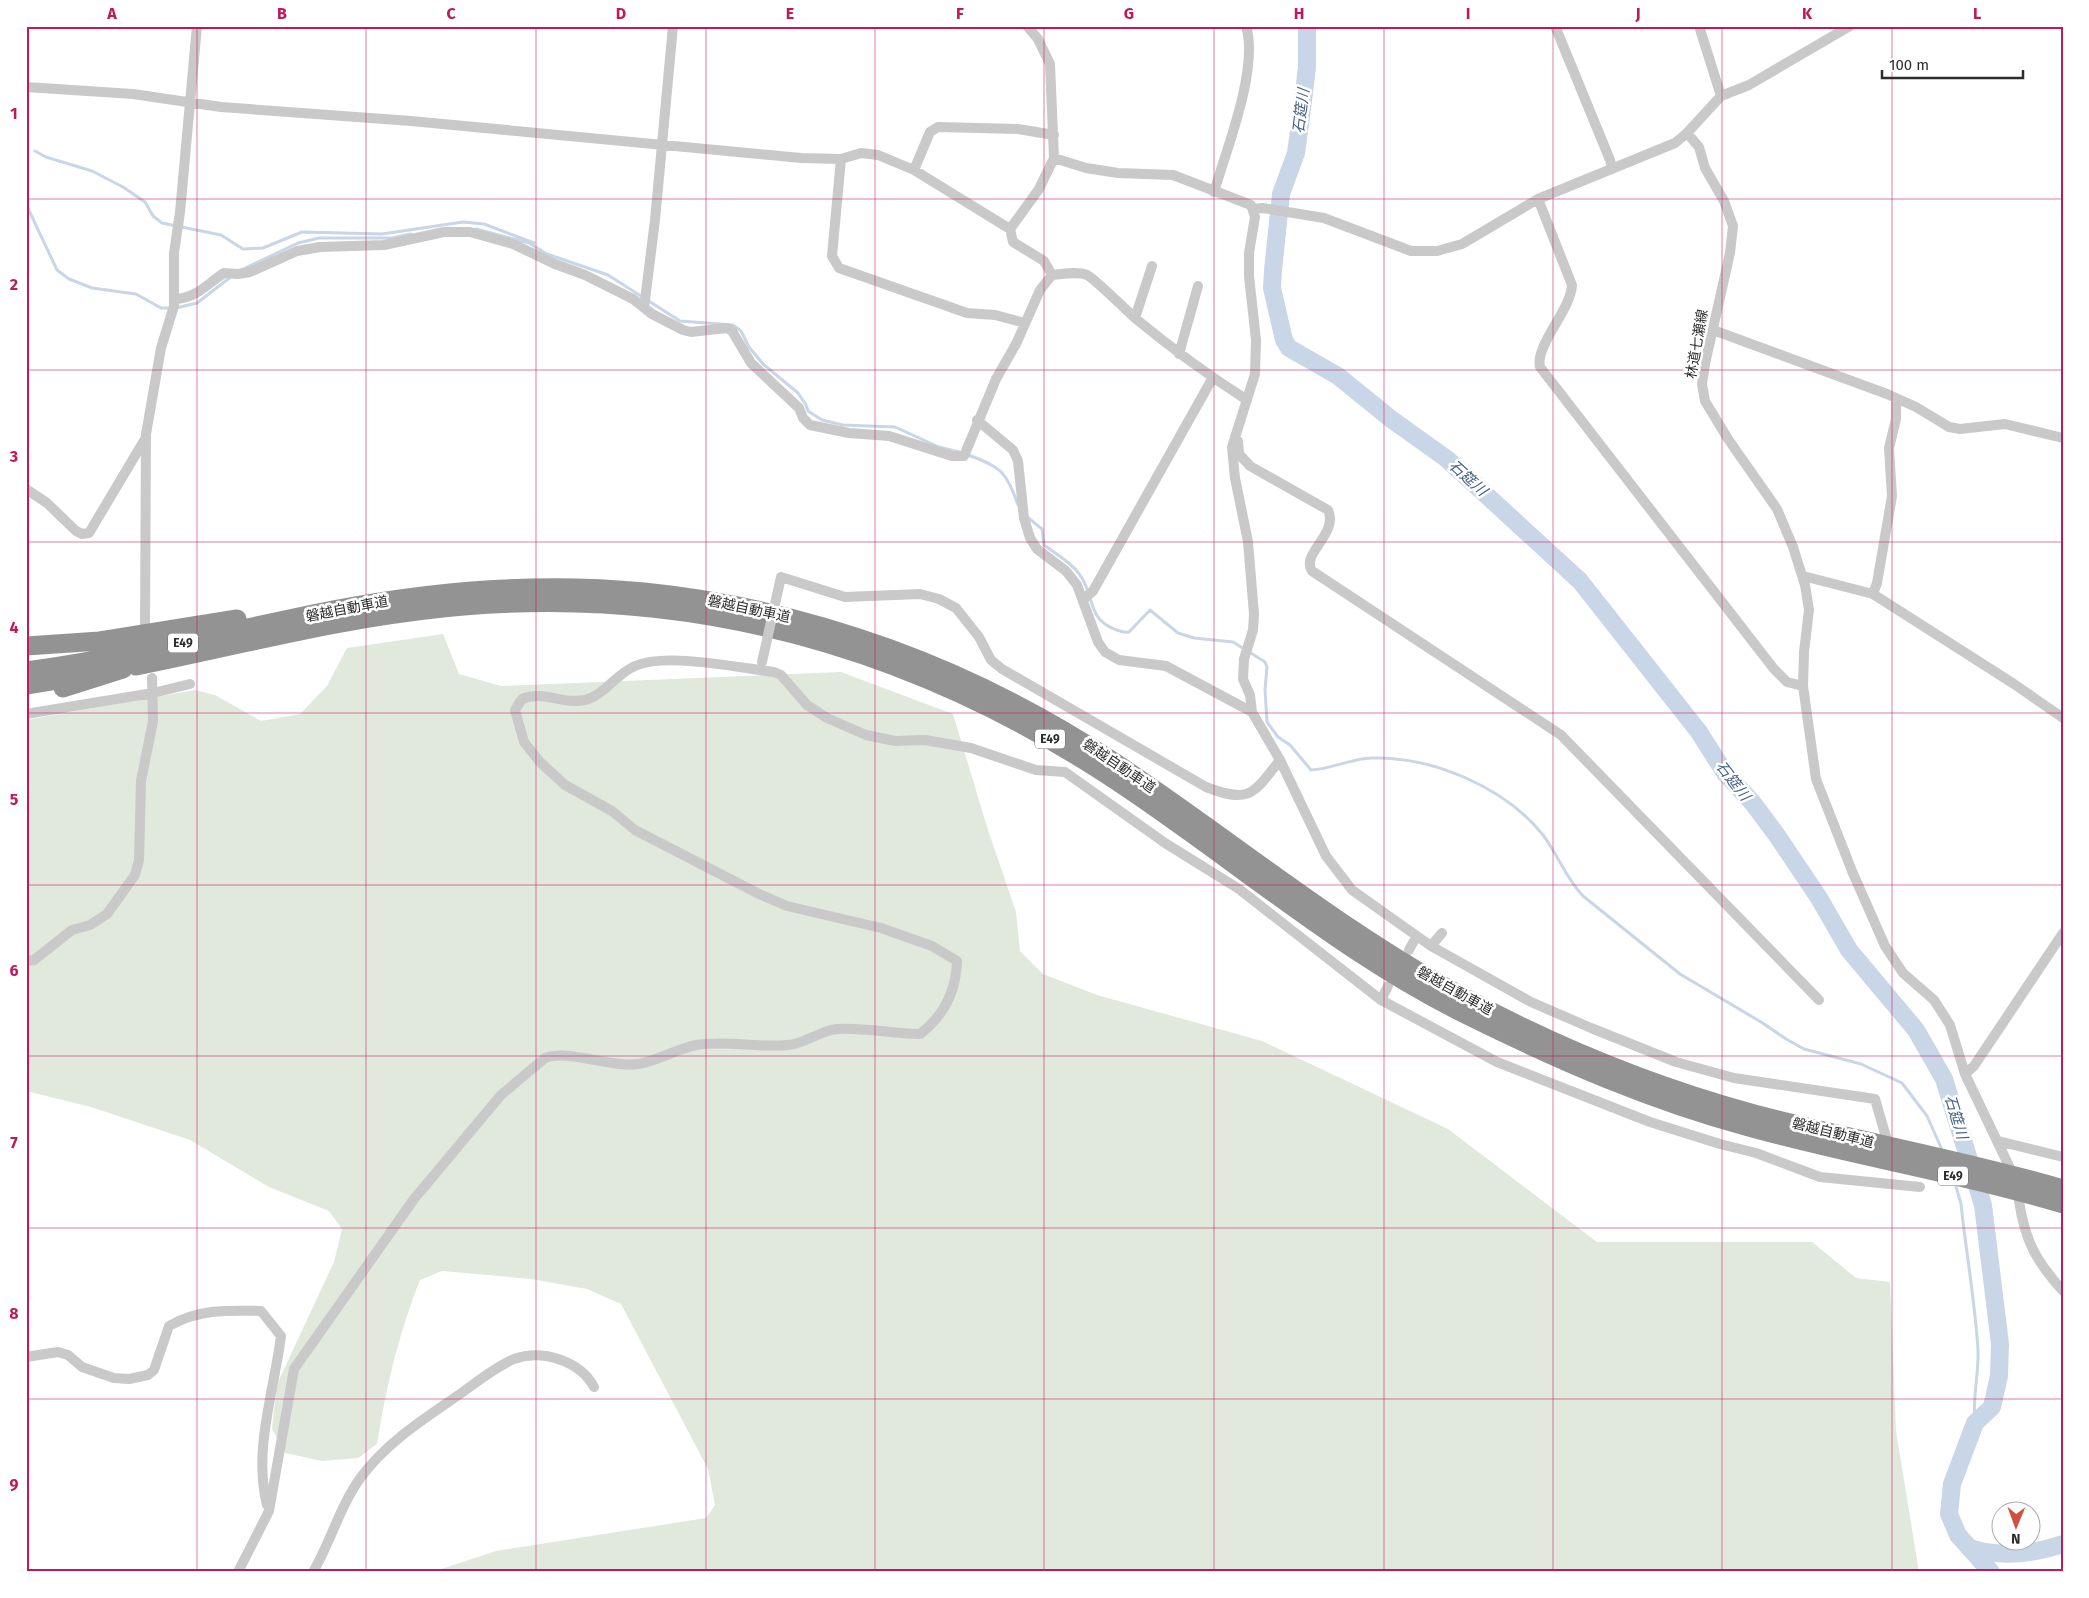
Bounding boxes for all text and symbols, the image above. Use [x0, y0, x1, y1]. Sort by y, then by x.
text: A [106, 4, 117, 23]
text: B [277, 4, 287, 23]
text: C [446, 4, 456, 23]
text: D [616, 4, 626, 23]
text: E [786, 4, 794, 23]
text: F [956, 4, 964, 23]
text: G [1124, 4, 1134, 23]
text: H [1294, 4, 1304, 23]
text: I [1466, 4, 1470, 23]
text: J [1634, 4, 1641, 23]
text: K [1802, 4, 1813, 23]
text: L [1973, 4, 1981, 23]
scale bar [1882, 48, 2023, 80]
text: 100 m [1889, 56, 1929, 74]
water label: 石筵川 [1289, 86, 1313, 134]
text: 1 [10, 104, 18, 123]
text: 2 [10, 275, 18, 294]
street label: 林道七瀬線 [1683, 308, 1711, 380]
text: 3 [9, 447, 18, 466]
water label: 石筵川 [1445, 456, 1492, 501]
street label: 磐越自動車道 [706, 592, 792, 626]
street label: 磐越自動車道 [304, 593, 390, 625]
text: 4 [9, 618, 19, 637]
road number: E49 [168, 634, 198, 652]
road number: E49 [1035, 730, 1065, 749]
street label: 磐越自動車道 [1079, 735, 1159, 797]
water label: 石筵川 [1712, 758, 1755, 806]
text: 5 [10, 790, 19, 809]
text: 6 [9, 961, 19, 980]
street label: 磐越自動車道 [1414, 963, 1496, 1019]
water label: 石筵川 [1941, 1093, 1972, 1143]
street label: 磐越自動車道 [1790, 1115, 1876, 1151]
text: 7 [10, 1133, 18, 1152]
road number: E49 [1938, 1166, 1968, 1186]
text: 8 [9, 1304, 19, 1323]
text: 9 [10, 1475, 19, 1494]
north arrow [1992, 1500, 2042, 1550]
text: N [2011, 1530, 2021, 1547]

